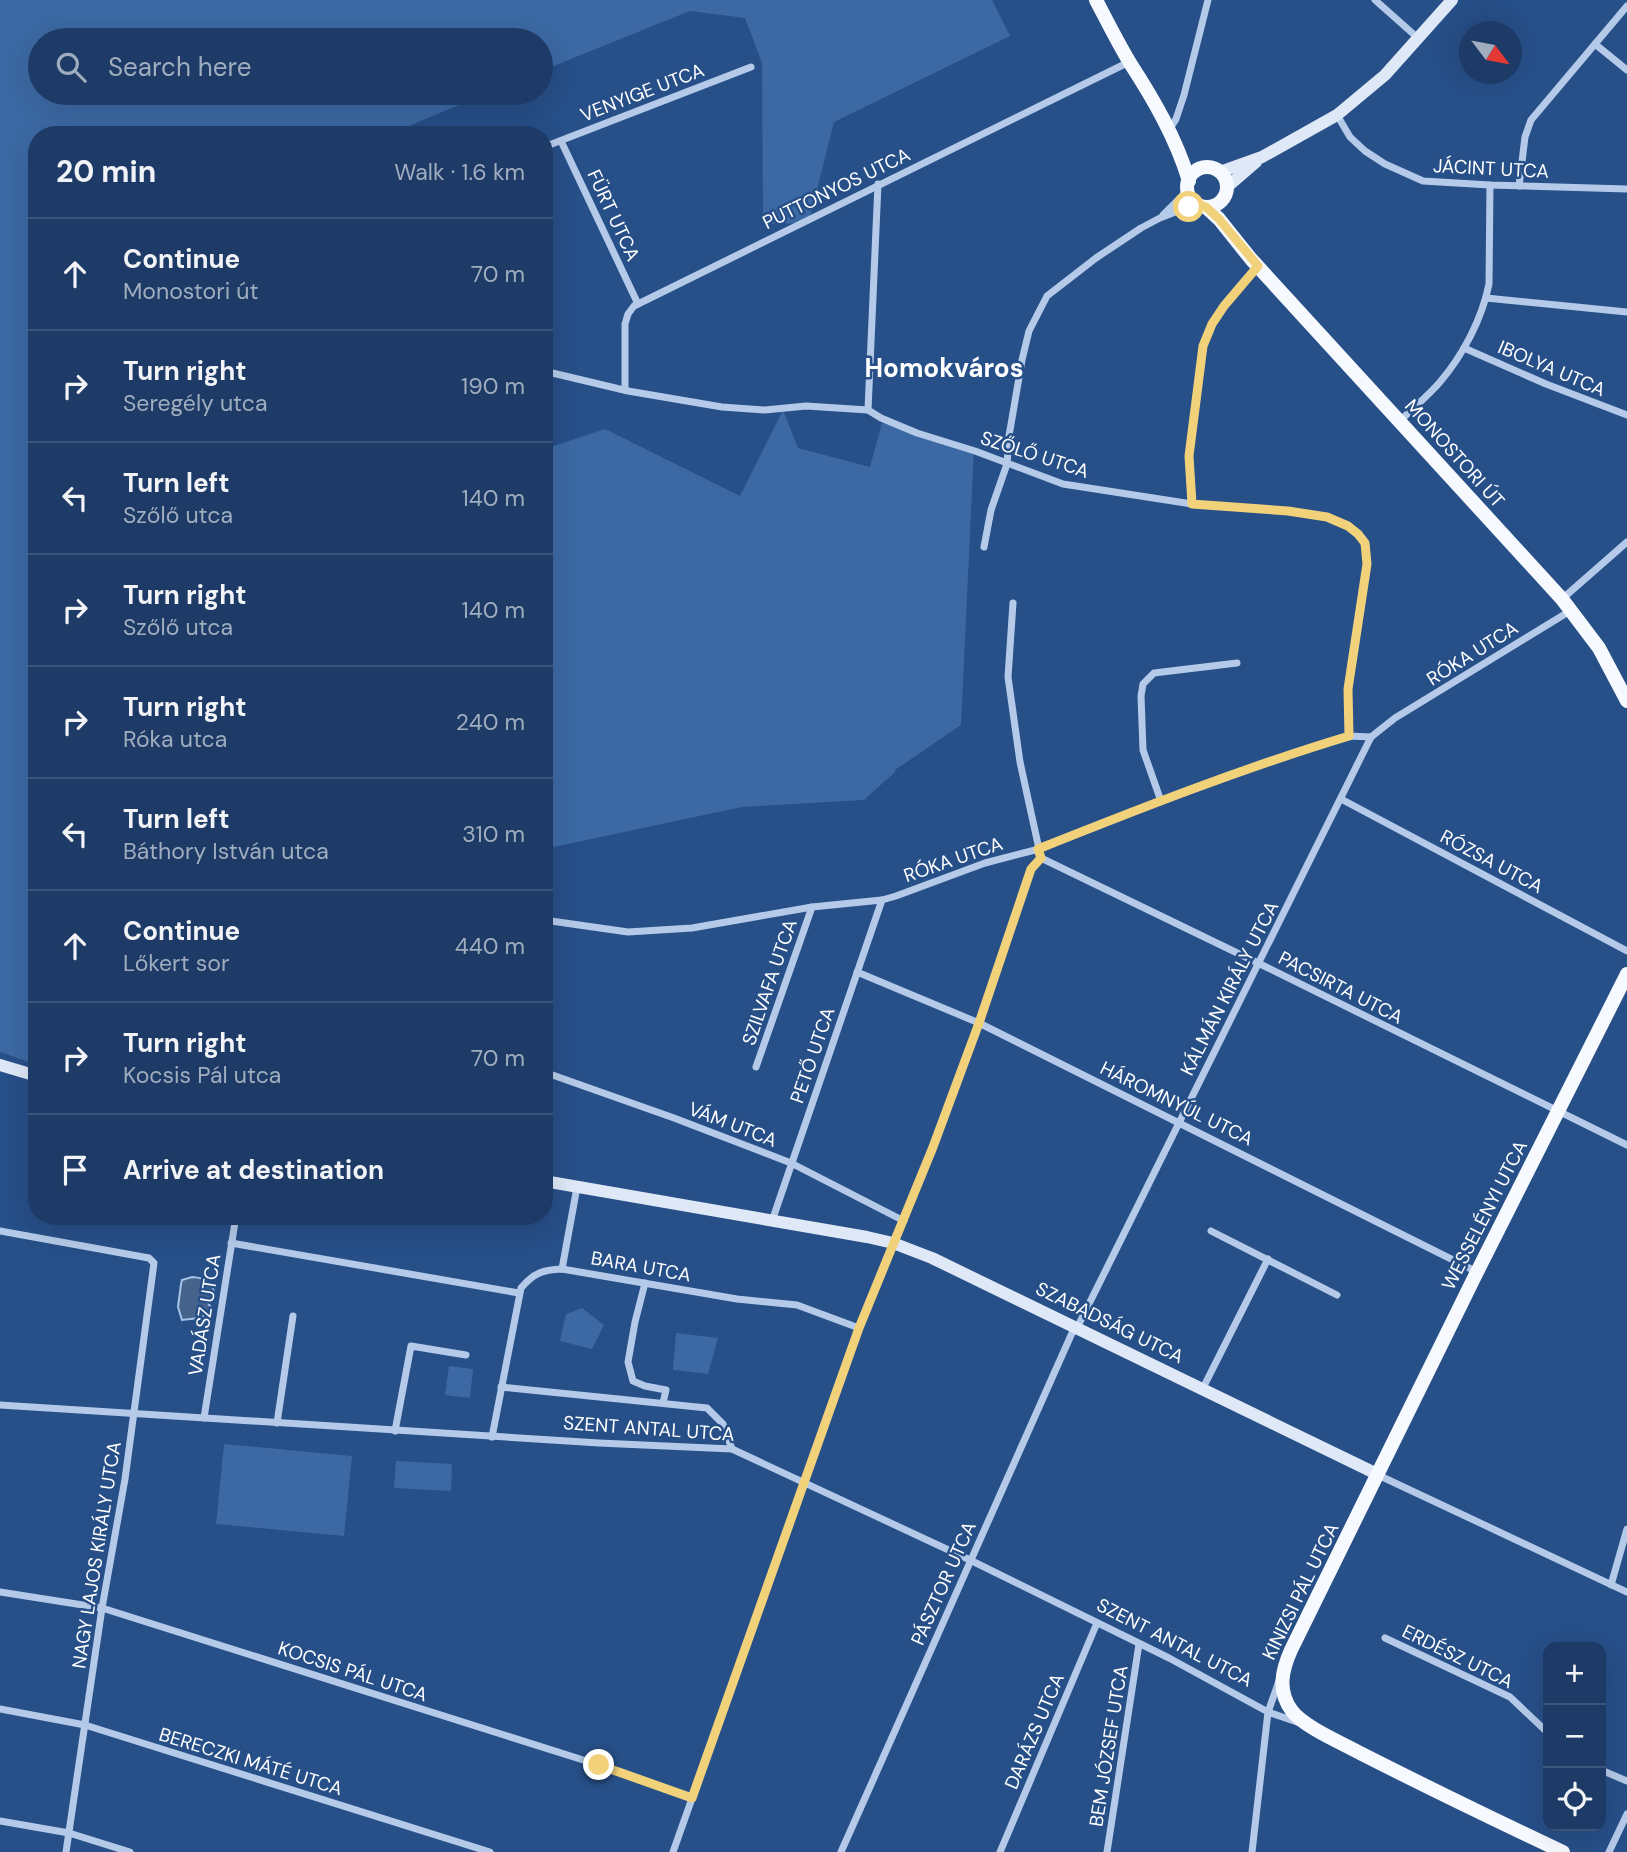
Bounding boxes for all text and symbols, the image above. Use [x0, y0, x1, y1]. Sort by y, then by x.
north arrow [1459, 21, 1522, 84]
search box [28, 28, 553, 105]
icon: search [52, 48, 90, 86]
text: Search here [108, 50, 251, 84]
street label: VENYIGE UTCA [577, 57, 708, 128]
street label: PUTTONYOS UTCA [758, 142, 914, 235]
text: 20 min [56, 152, 156, 191]
street label: JÁCINT UTCA [1432, 153, 1550, 184]
text: Walk · 1.6 km [394, 157, 525, 187]
street label: FÜRT UTCA [582, 166, 646, 265]
route start [1173, 191, 1204, 222]
text: Continue [123, 242, 240, 276]
icon: ahead [56, 255, 94, 293]
text: 70 m [471, 259, 525, 289]
text: Monostori út [123, 276, 259, 306]
street label: IBOLYA UTCA [1494, 335, 1610, 402]
district label: Homokváros [864, 351, 1024, 385]
text: Turn right [123, 354, 247, 388]
icon: right [56, 367, 94, 405]
text: 190 m [461, 371, 525, 401]
text: Seregély utca [123, 388, 268, 418]
street label: MONOSTORI ÚT [1399, 394, 1510, 513]
street label: SZŐLŐ UTCA [977, 425, 1093, 484]
text: Turn left [123, 466, 230, 500]
icon: left [56, 479, 94, 517]
text: 140 m [462, 483, 525, 513]
text: Szőlő utca [123, 500, 233, 530]
text: Turn right [123, 578, 247, 612]
icon: right [56, 591, 94, 629]
text: 140 m [462, 595, 525, 625]
text: Szőlő utca [123, 612, 233, 642]
street label: RÓKA UTCA [1422, 615, 1523, 691]
text: Turn right [123, 690, 247, 724]
icon: right [56, 703, 94, 741]
text: 240 m [456, 707, 525, 737]
text: Róka utca [123, 724, 227, 754]
text: Turn left [123, 802, 230, 836]
icon: left [56, 815, 94, 853]
text: 310 m [462, 819, 525, 849]
street label: RÓZSA UTCA [1436, 824, 1548, 899]
street label: RÓKA UTCA [900, 831, 1006, 888]
text: Báthory István utca [123, 836, 329, 866]
street label: KÁLMÁN KIRÁLY UTCA [1175, 896, 1284, 1080]
text: Continue [123, 914, 240, 948]
street label: SZILVAFA UTCA [736, 915, 803, 1049]
icon: ahead [56, 927, 94, 965]
text: 440 m [455, 931, 525, 961]
street label: PACSIRTA UTCA [1274, 945, 1408, 1030]
text: Lőkert sor [123, 948, 229, 978]
street label: PETŐ UTCA [784, 1004, 841, 1106]
text: Turn right [123, 1026, 247, 1060]
icon: right [56, 1039, 94, 1077]
text: 70 m [471, 1043, 525, 1073]
street label: HÁROMNYÚL UTCA [1096, 1055, 1258, 1152]
text: Kocsis Pál utca [123, 1060, 281, 1090]
street label: VÁM UTCA [685, 1096, 781, 1153]
street label: WESSELÉNYI UTCA [1436, 1136, 1533, 1294]
icon: arrive [56, 1151, 94, 1189]
text: Arrive at destination [123, 1153, 384, 1187]
street label: BARA UTCA [589, 1245, 693, 1288]
street label: VADÁSZ UTCA [183, 1252, 227, 1378]
street label: SZABADSÁG UTCA [1032, 1276, 1188, 1369]
street label: SZENT ANTAL UTCA [562, 1410, 736, 1447]
street label: NAGY LAJOS KIRÁLY UTCA [66, 1439, 127, 1670]
street label: PÁSZTOR UTCA [905, 1517, 982, 1649]
street label: KINIZSI PÁL UTCA [1256, 1518, 1345, 1664]
street label: SZENT ANTAL UTCA [1093, 1592, 1257, 1693]
street label: ERDÉSZ UTCA [1398, 1619, 1518, 1694]
street label: KOCSIS PÁL UTCA [275, 1636, 431, 1708]
map controls [1543, 1642, 1606, 1831]
button: + [1543, 1642, 1606, 1705]
street label: BEM JÓZSEF UTCA [1083, 1663, 1134, 1829]
street label: DARÁZS UTCA [999, 1669, 1070, 1793]
button: − [1543, 1705, 1606, 1768]
street label: BERECZKI MÁTÉ UTCA [156, 1722, 346, 1801]
route end [583, 1749, 614, 1780]
button: locate [1543, 1768, 1606, 1831]

